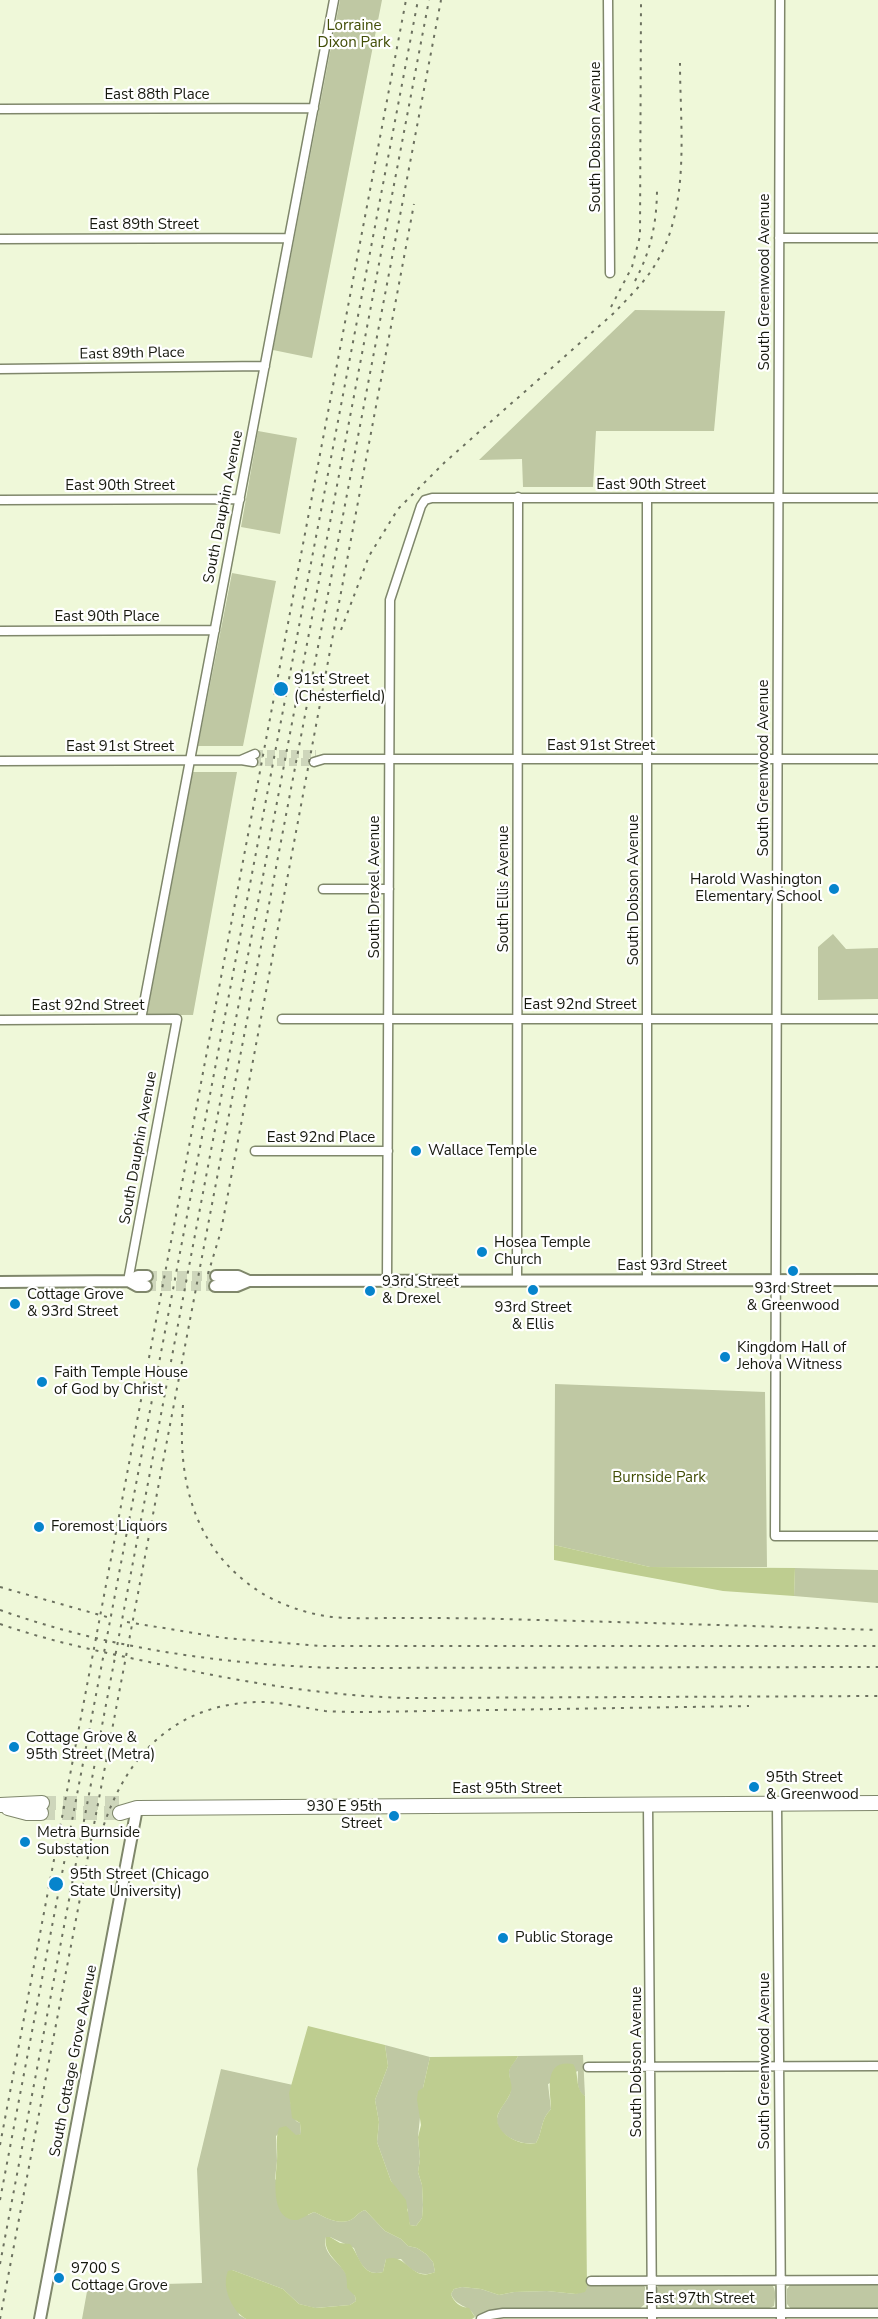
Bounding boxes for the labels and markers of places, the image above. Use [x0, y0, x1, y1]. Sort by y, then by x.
place label: 91st Street (Chesterfield) [294, 671, 386, 706]
marker: 91st Street (Chesterfield) [272, 680, 290, 698]
place label: Harold Washington Elementary School [690, 871, 822, 906]
marker: Harold Washington Elementary School [827, 882, 841, 896]
place label: Wallace Temple [428, 1142, 537, 1160]
marker: Wallace Temple [409, 1144, 423, 1158]
place label: Hosea Temple Church [494, 1234, 591, 1269]
marker: Hosea Temple Church [475, 1245, 489, 1259]
marker: 93rd Street & Greenwood [786, 1264, 800, 1278]
place label: 93rd Street & Drexel [382, 1273, 459, 1308]
place label: 93rd Street & Greenwood [747, 1280, 839, 1315]
marker: 93rd Street & Ellis [526, 1283, 540, 1297]
marker: 93rd Street & Drexel [363, 1284, 377, 1298]
place label: Cottage Grove & 93rd Street [27, 1286, 124, 1321]
marker: Cottage Grove & 93rd Street [8, 1297, 22, 1311]
place label: 93rd Street & Ellis [495, 1299, 571, 1334]
place label: Kingdom Hall of Jehova Witness [737, 1339, 846, 1374]
marker: Kingdom Hall of Jehova Witness [718, 1350, 732, 1364]
place label: Faith Temple House of God by Christ [54, 1364, 188, 1399]
marker: Faith Temple House of God by Christ [35, 1375, 49, 1389]
place label: Foremost Liquors [51, 1518, 168, 1536]
marker: Foremost Liquors [32, 1520, 46, 1534]
place label: Cottage Grove & 95th Street (Metra) [26, 1729, 155, 1764]
marker: Cottage Grove & 95th Street (Metra) [7, 1740, 21, 1754]
place label: 95th Street & Greenwood [766, 1769, 859, 1804]
marker: 95th Street & Greenwood [747, 1780, 761, 1794]
place label: 930 E 95th Street [307, 1798, 382, 1833]
marker: 930 E 95th Street [387, 1809, 401, 1823]
place label: Metra Burnside Substation [37, 1824, 140, 1859]
marker: Metra Burnside Substation [18, 1835, 32, 1849]
place label: 95th Street (Chicago State University) [70, 1866, 209, 1901]
marker: 95th Street (Chicago State University) [47, 1875, 65, 1893]
place label: Public Storage [515, 1929, 613, 1947]
marker: Public Storage [496, 1931, 510, 1945]
place label: 9700 S Cottage Grove [71, 2260, 168, 2295]
marker: 9700 S Cottage Grove [52, 2271, 66, 2285]

